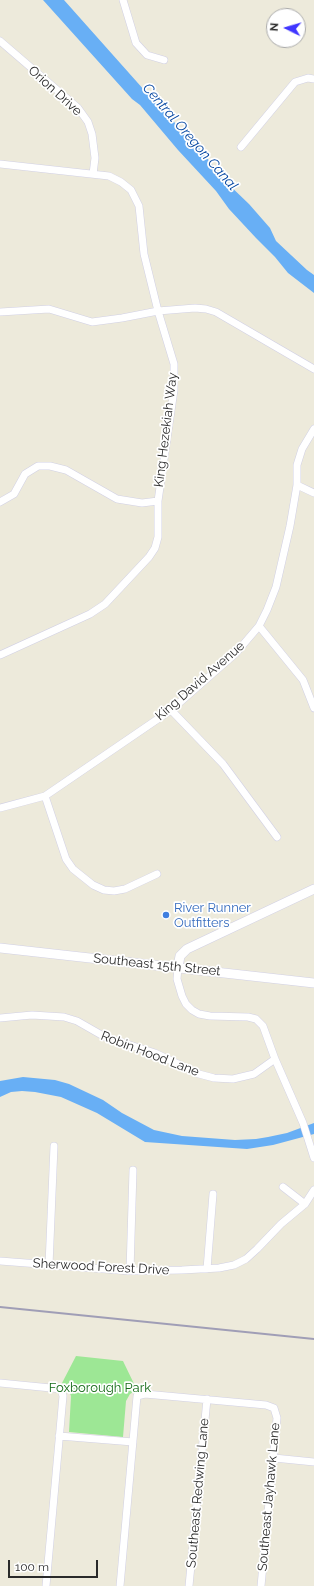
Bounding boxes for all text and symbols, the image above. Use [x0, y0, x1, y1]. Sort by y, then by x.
north arrow [266, 8, 306, 48]
text: N [268, 22, 281, 32]
street label: Orion Drive [25, 63, 85, 119]
water label: Central Oregon Canal [139, 80, 241, 194]
street label: King Hezekiah Way [151, 372, 181, 488]
street label: King David Avenue [152, 638, 248, 724]
place label: River Runner Outfitters [174, 900, 251, 931]
marker: River Runner Outfitters [161, 910, 171, 920]
street label: Southeast 15th Street [93, 951, 221, 979]
street label: Robin Hood Lane [99, 1028, 201, 1080]
street label: Sherwood Forest Drive [32, 1256, 170, 1278]
park label: Foxborough Park [49, 1380, 151, 1396]
street label: Southeast Redwing Lane [184, 1418, 212, 1568]
street label: Southeast Jayhawk Lane [255, 1422, 283, 1572]
scale bar [10, 1552, 100, 1578]
text: 100 m [15, 1560, 49, 1574]

